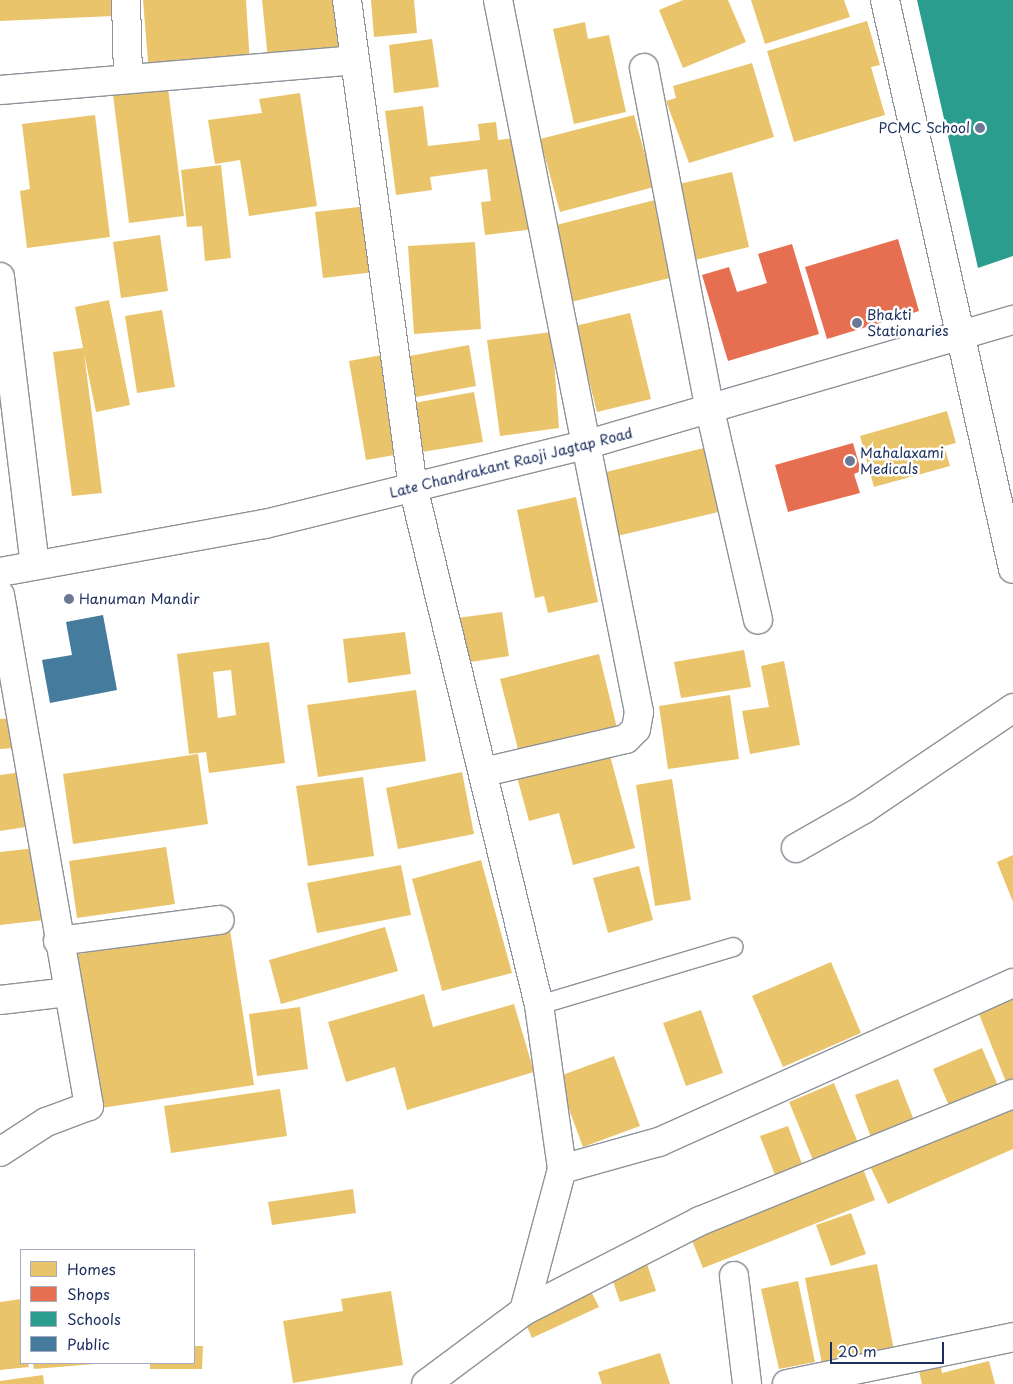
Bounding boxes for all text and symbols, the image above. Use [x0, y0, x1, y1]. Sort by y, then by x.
place label: PCMC School [878, 120, 970, 136]
marker: PCMC School [974, 122, 986, 134]
place label: Bhakti Stationaries [867, 307, 949, 340]
marker: Bhakti Stationaries [851, 317, 863, 329]
street label: Late Chandrakant Raoji Jagtap Road [386, 424, 636, 502]
place label: Mahalaxami Medicals [860, 445, 944, 478]
marker: Mahalaxami Medicals [844, 455, 856, 467]
place label: Hanuman Mandir [79, 591, 199, 607]
marker: Hanuman Mandir [63, 593, 75, 605]
legend [20, 1249, 195, 1364]
text: Homes [67, 1257, 116, 1280]
text: Shops [67, 1282, 110, 1305]
text: Schools [67, 1307, 121, 1330]
text: Public [67, 1332, 110, 1355]
scale bar [833, 1332, 947, 1364]
text: 20 m [838, 1339, 877, 1362]

